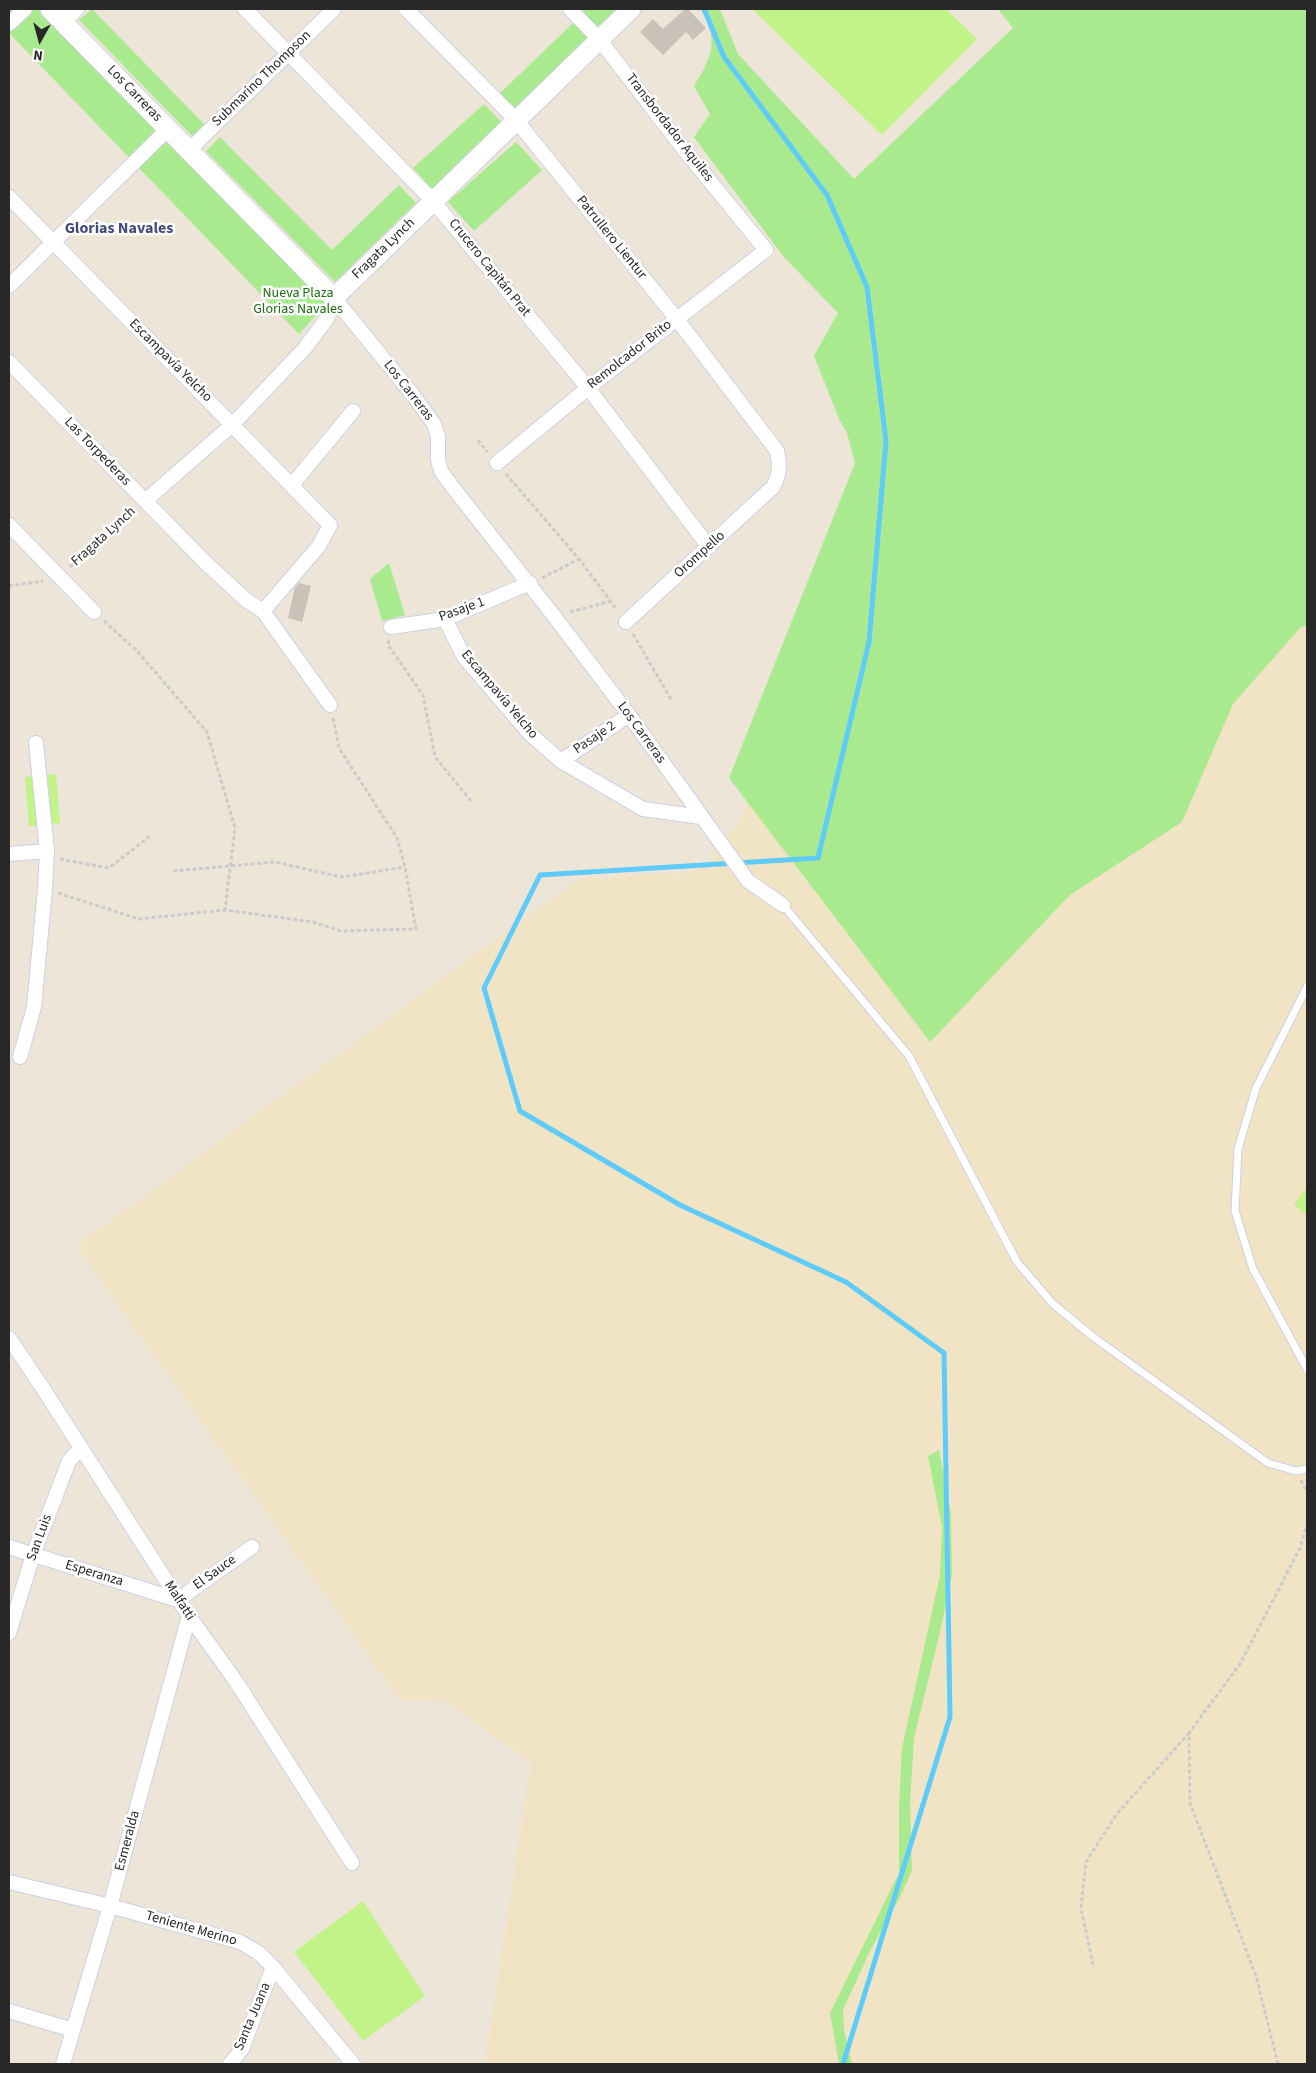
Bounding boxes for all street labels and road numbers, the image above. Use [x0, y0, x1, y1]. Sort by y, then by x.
street label: Submarino Thompson [209, 27, 315, 131]
street label: Los Carreras [103, 62, 165, 126]
street label: Transbordador Aquiles [622, 71, 716, 185]
street label: Patrullero Lientur [572, 193, 650, 283]
street label: Fragata Lynch [349, 215, 419, 283]
street label: Crucero Capitán Prat [444, 216, 534, 320]
street label: Escampavía Yelcho [125, 316, 215, 406]
street label: Remolcador Brito [584, 317, 676, 393]
street label: Los Carreras [379, 358, 437, 424]
street label: Las Torpederas [60, 414, 134, 490]
street label: Fragata Lynch [68, 504, 140, 570]
street label: Orompello [671, 528, 729, 582]
street label: Pasaje 1 [437, 594, 487, 626]
street label: Escampavía Yelcho [457, 647, 541, 743]
street label: Los Carreras [613, 699, 669, 767]
street label: Pasaje 2 [571, 718, 619, 758]
street label: San Luis [24, 1512, 56, 1564]
street label: El Sauce [190, 1552, 240, 1594]
street label: Esperanza [63, 1557, 125, 1591]
street label: Malfatti [160, 1578, 198, 1624]
street label: Esmeralda [112, 1809, 144, 1873]
street label: Teniente Merino [143, 1908, 239, 1950]
street label: Santa Juana [231, 1980, 275, 2054]

